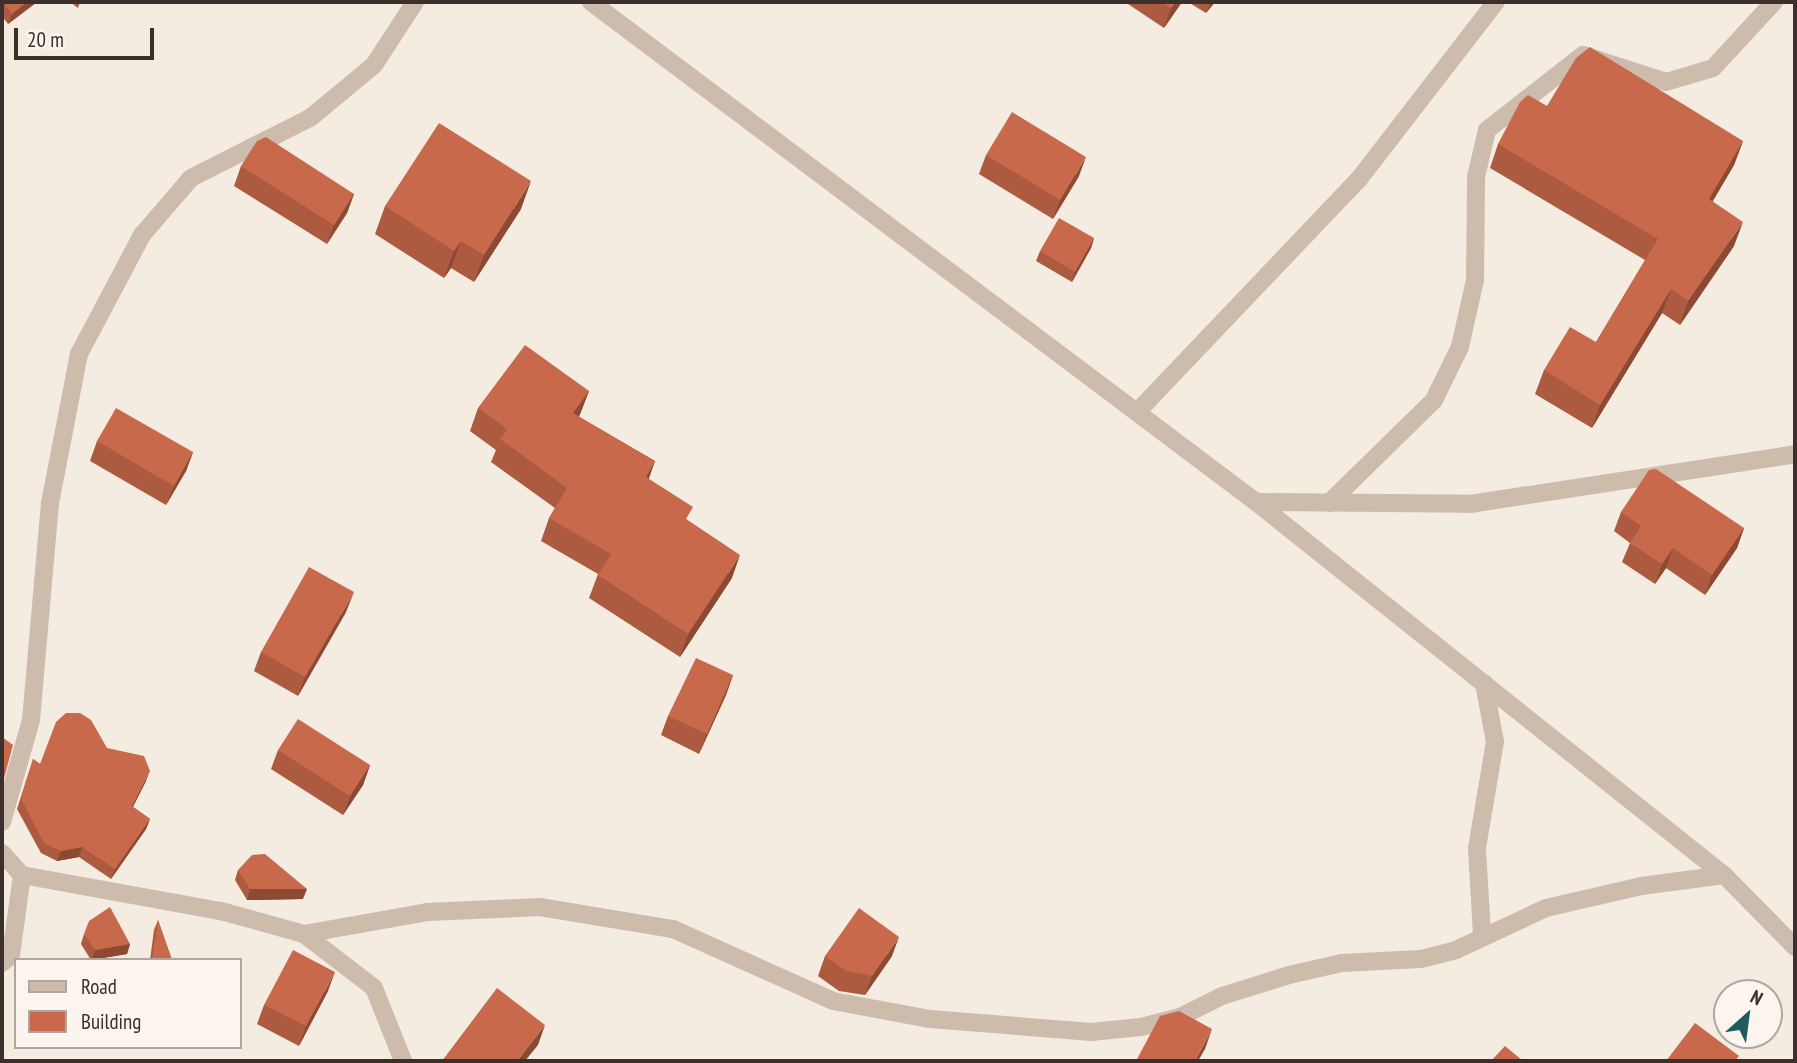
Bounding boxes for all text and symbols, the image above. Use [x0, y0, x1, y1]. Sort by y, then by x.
scale bar [18, 14, 158, 58]
text: 20 m [27, 26, 64, 53]
legend [14, 958, 242, 1049]
text: Road [81, 973, 117, 1000]
north arrow [1713, 979, 1783, 1049]
text: N [1747, 984, 1767, 1010]
text: Building [81, 1008, 141, 1035]

